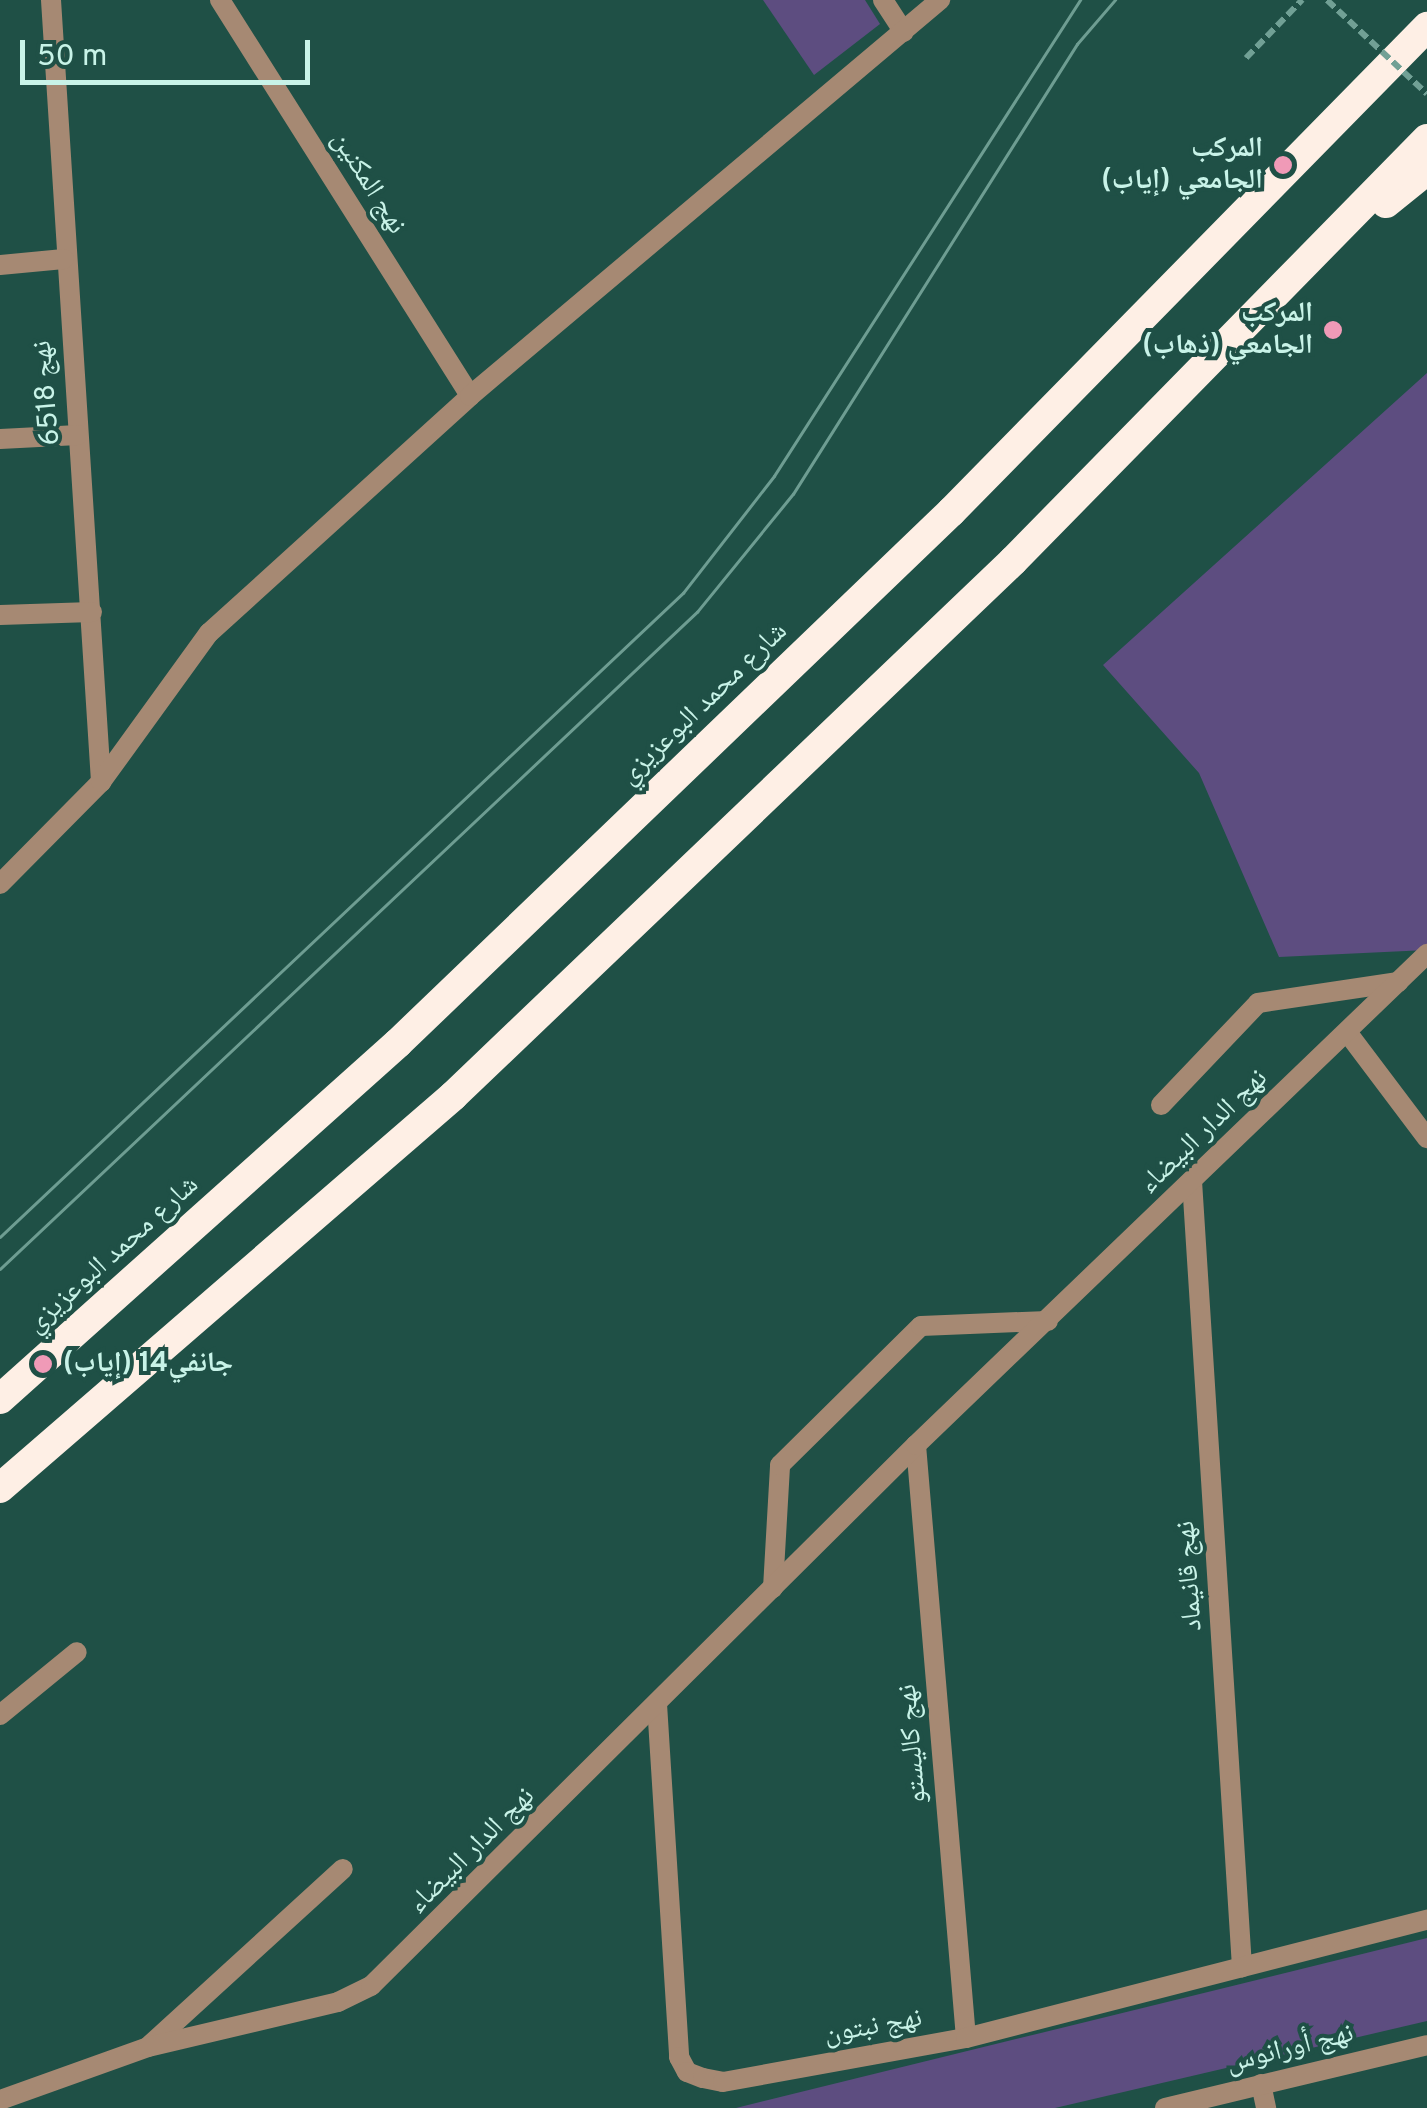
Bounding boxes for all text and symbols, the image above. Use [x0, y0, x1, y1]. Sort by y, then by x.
scale bar [25, 20, 315, 82]
text: 50 m [37, 39, 107, 76]
street label: نهج المكنين [323, 125, 413, 241]
place label: المركب الجامعي (إياب) [1101, 132, 1263, 198]
marker: المركب الجامعي (إياب) [1272, 154, 1294, 176]
place label: المركب الجامعي (ذهاب) [1142, 297, 1313, 363]
marker: المركب الجامعي (ذهاب) [1322, 319, 1344, 341]
street label: نهج 6518 [26, 339, 68, 447]
street label: شارع محمد البوعزيزي [613, 615, 795, 793]
street label: نهج الدار البيضاء [1133, 1062, 1275, 1202]
street label: شارع محمد البوعزيزي [20, 1169, 206, 1341]
place label: جانفي14 (إياب) [63, 1347, 233, 1381]
marker: جانفي14 (إياب) [32, 1353, 54, 1375]
street label: نهج قانيماد [1169, 1520, 1211, 1632]
street label: نهج كاليستو [891, 1683, 935, 1805]
street label: نهج الدار البيضاء [402, 1781, 542, 1921]
street label: نهج نبتون [821, 2002, 925, 2052]
street label: نهج أورانوس [1223, 2017, 1357, 2081]

